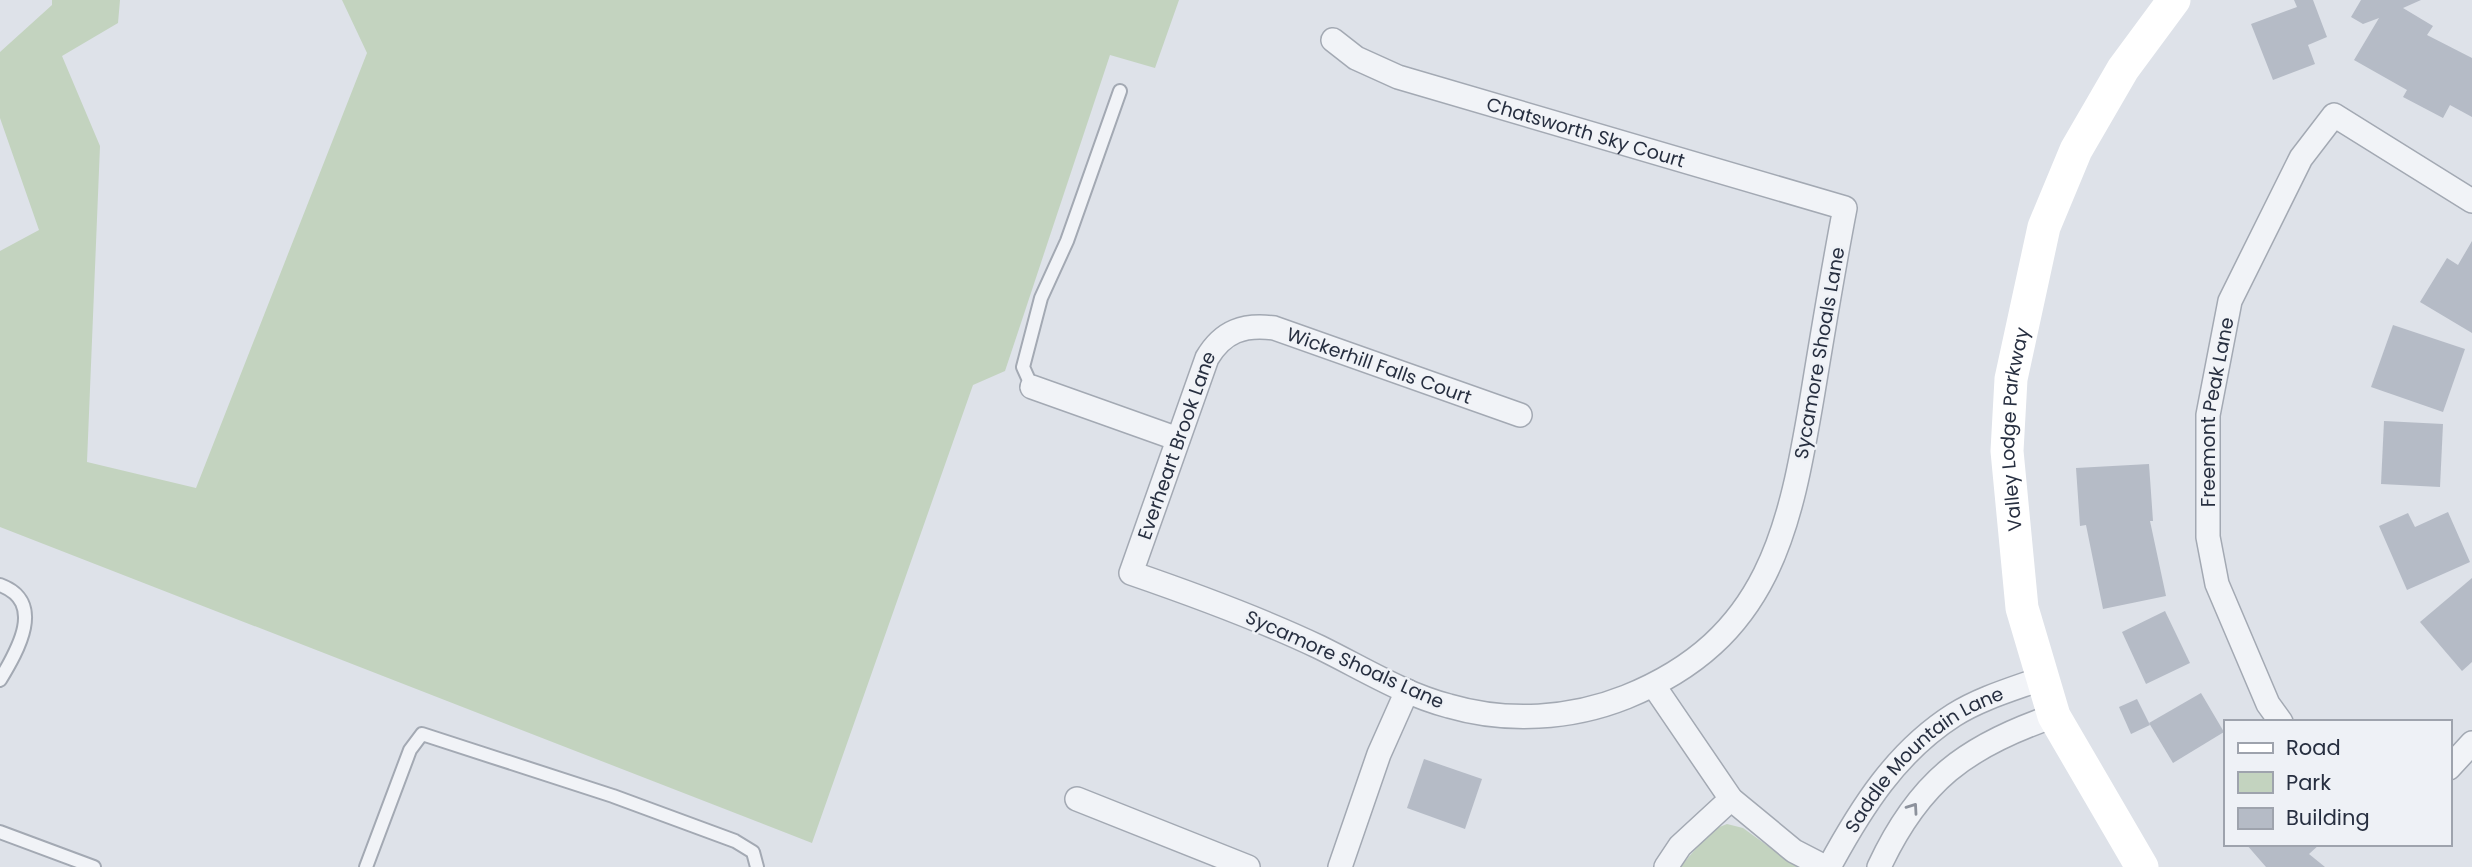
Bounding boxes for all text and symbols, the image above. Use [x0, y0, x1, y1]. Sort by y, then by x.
street label: Chatsworth Sky Court [1483, 91, 1688, 174]
street label: Sycamore Shoals Lane [1788, 245, 1851, 461]
street label: Freemont Peak Lane [2195, 315, 2241, 507]
street label: Wickerhill Falls Court [1283, 321, 1476, 411]
street label: Valley Lodge Parkway [1994, 325, 2036, 533]
street label: Everheart Brook Lane [1131, 346, 1222, 543]
street label: Sycamore Shoals Lane [1241, 603, 1448, 715]
street label: Saddle Mountain Lane [1838, 680, 2007, 838]
legend [2224, 720, 2451, 846]
text: Road [2286, 733, 2341, 762]
text: Park [2286, 768, 2331, 797]
one-way arrow [1904, 803, 1917, 816]
text: Building [2286, 803, 2370, 832]

